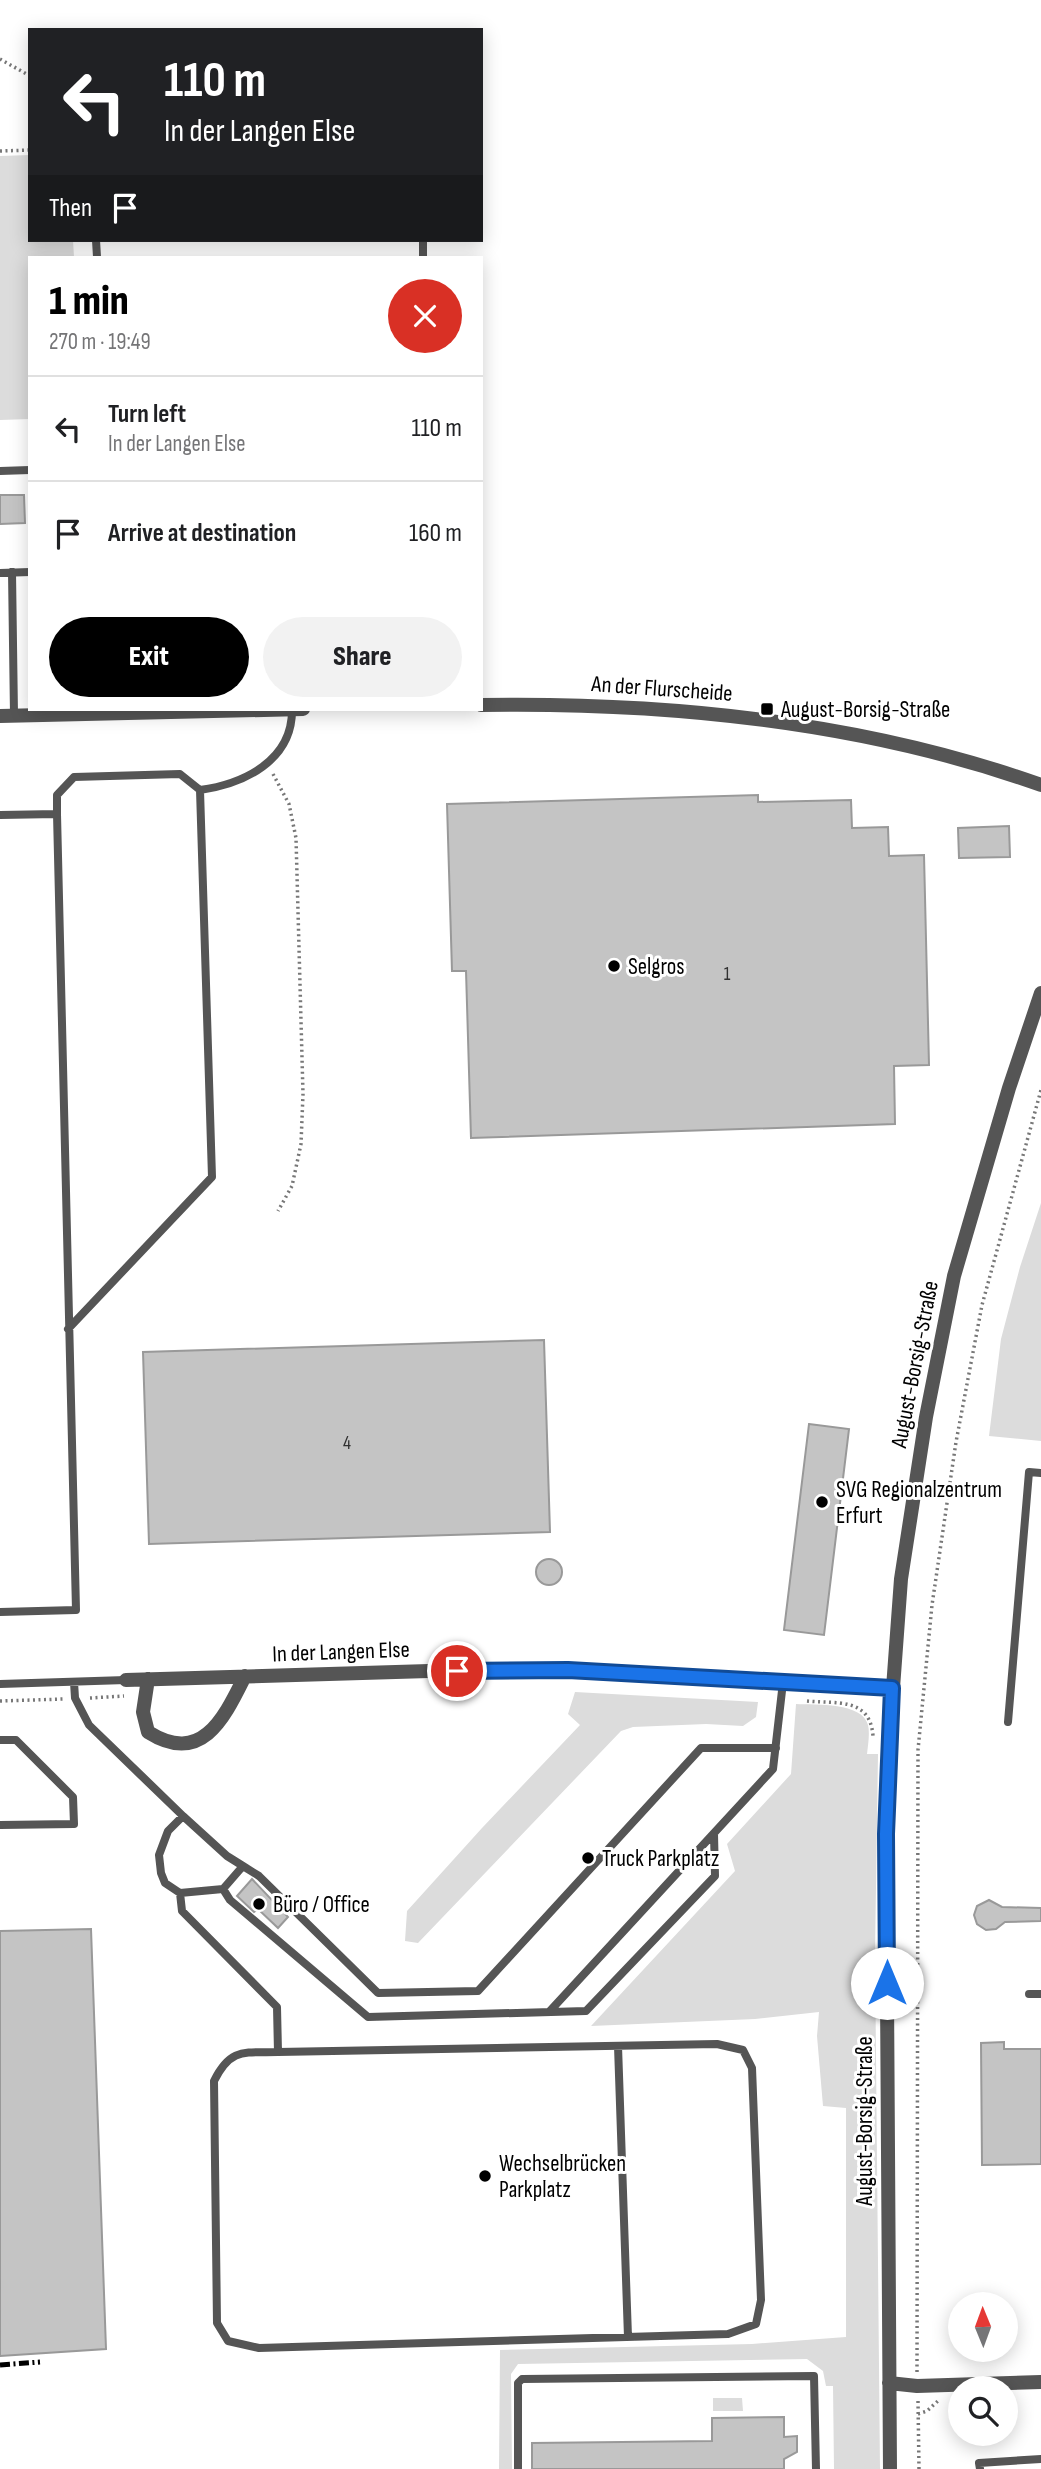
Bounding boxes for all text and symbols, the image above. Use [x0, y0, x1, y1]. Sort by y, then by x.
text: 110 m [164, 52, 266, 111]
icon: left [49, 56, 140, 147]
text: In der Langen Else [164, 112, 355, 151]
icon: arrive [106, 189, 144, 227]
text: Then [49, 193, 92, 224]
text: 1 min [49, 276, 129, 327]
button: close [388, 279, 462, 353]
text: 270 m · 19:49 [49, 328, 151, 356]
text: Turn left [108, 399, 186, 430]
icon: left [49, 410, 87, 448]
text: 110 m [411, 413, 462, 444]
text: In der Langen Else [108, 430, 246, 458]
icon: arrive [49, 515, 87, 553]
text: Arrive at destination [108, 518, 296, 549]
text: 160 m [409, 518, 462, 549]
button: Exit [49, 617, 249, 697]
button: Share [263, 617, 462, 697]
street label: An der Flurscheide [589, 670, 733, 708]
place label: August-Borsig-Straße [780, 696, 950, 724]
marker: August-Borsig-Straße [759, 701, 775, 717]
place label: Selgros [628, 953, 685, 981]
marker: Selgros [606, 958, 622, 974]
house number: 1 [724, 963, 731, 986]
street label: August-Borsig-Straße [885, 1278, 945, 1451]
house number: 4 [343, 1432, 351, 1455]
place label: SVG Regionalzentrum Erfurt [836, 1476, 1002, 1530]
marker: SVG Regionalzentrum Erfurt [814, 1494, 830, 1510]
street label: In der Langen Else [272, 1636, 410, 1668]
pin [427, 1641, 487, 1701]
icon: arrive [438, 1652, 476, 1690]
place label: Truck Parkplatz [602, 1845, 719, 1873]
marker: Truck Parkplatz [580, 1850, 596, 1866]
place label: Büro / Office [273, 1891, 370, 1919]
marker: Büro / Office [251, 1896, 267, 1912]
position arrow [850, 1946, 924, 2020]
street label: August-Borsig-Straße [851, 2036, 879, 2207]
place label: Wechselbrücken Parkplatz [499, 2150, 626, 2204]
marker: Wechselbrücken Parkplatz [477, 2168, 493, 2184]
north arrow [948, 2292, 1018, 2362]
map controls [948, 2292, 1018, 2446]
button: search [948, 2376, 1018, 2446]

